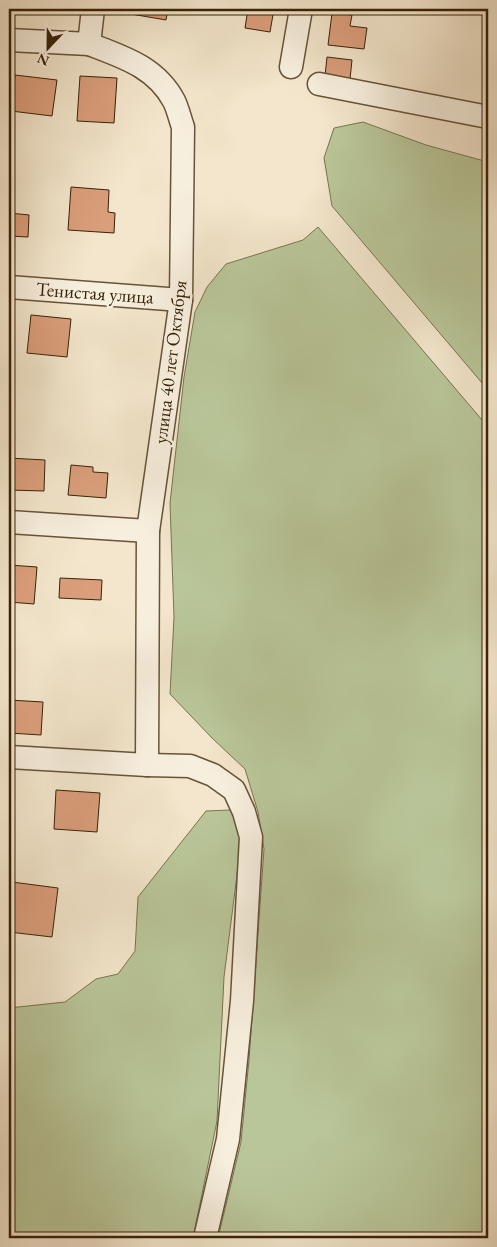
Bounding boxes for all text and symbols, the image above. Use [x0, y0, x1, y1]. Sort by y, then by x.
north arrow [22, 22, 72, 72]
text: N [34, 49, 52, 71]
street label: Тенистая улица [35, 276, 155, 310]
street label: улица 40 лет Октября [148, 278, 193, 445]

